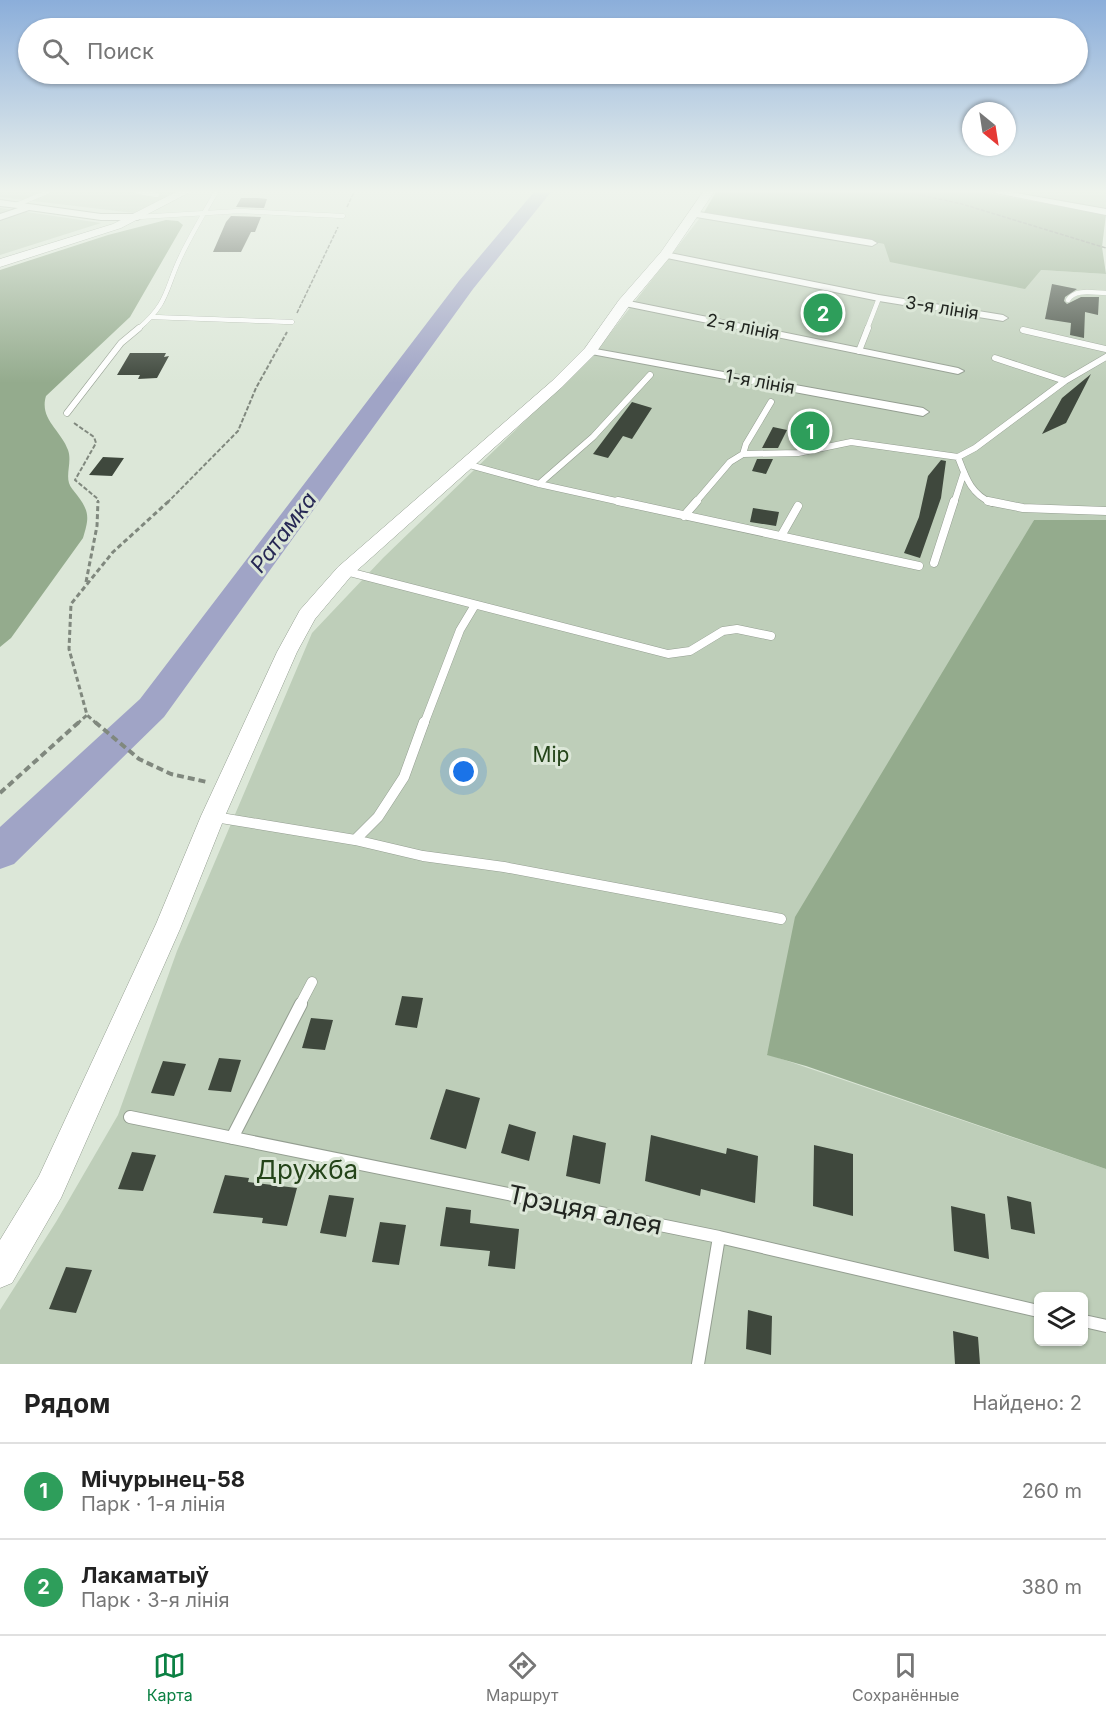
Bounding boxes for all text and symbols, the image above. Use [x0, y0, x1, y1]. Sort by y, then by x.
search box [18, 18, 1088, 84]
icon: search [39, 35, 72, 68]
text: Поиск [87, 38, 154, 64]
north arrow [962, 102, 1016, 156]
pin: 2 [804, 290, 842, 336]
street label: 3-я лінія [904, 291, 980, 324]
street label: 2-я лінія [705, 309, 781, 344]
street label: 1-я лінія [724, 365, 797, 398]
pin: 1 [790, 408, 830, 454]
water label: Ратамка [244, 487, 322, 577]
park label: Мір [533, 742, 569, 767]
your location [449, 757, 478, 786]
park label: Дружба [256, 1154, 358, 1185]
street label: Трэцяя алея [505, 1178, 665, 1241]
map controls [1034, 1292, 1088, 1346]
button: layers [1034, 1292, 1088, 1346]
text: Рядом [24, 1388, 110, 1419]
text: Найдено: 2 [972, 1391, 1082, 1415]
text: Мічурынец-58 [81, 1466, 245, 1492]
text: 1 [39, 1479, 48, 1503]
text: 260 m [1022, 1479, 1082, 1503]
text: Парк · 1-я лінія [81, 1492, 225, 1516]
text: Лакаматыў [81, 1562, 209, 1588]
text: 2 [37, 1575, 50, 1599]
text: 380 m [1022, 1575, 1082, 1599]
text: Парк · 3-я лінія [81, 1588, 230, 1612]
tab: Карта [147, 1649, 193, 1705]
tab: Маршрут [486, 1649, 559, 1705]
tab: Сохранённые [852, 1649, 959, 1705]

